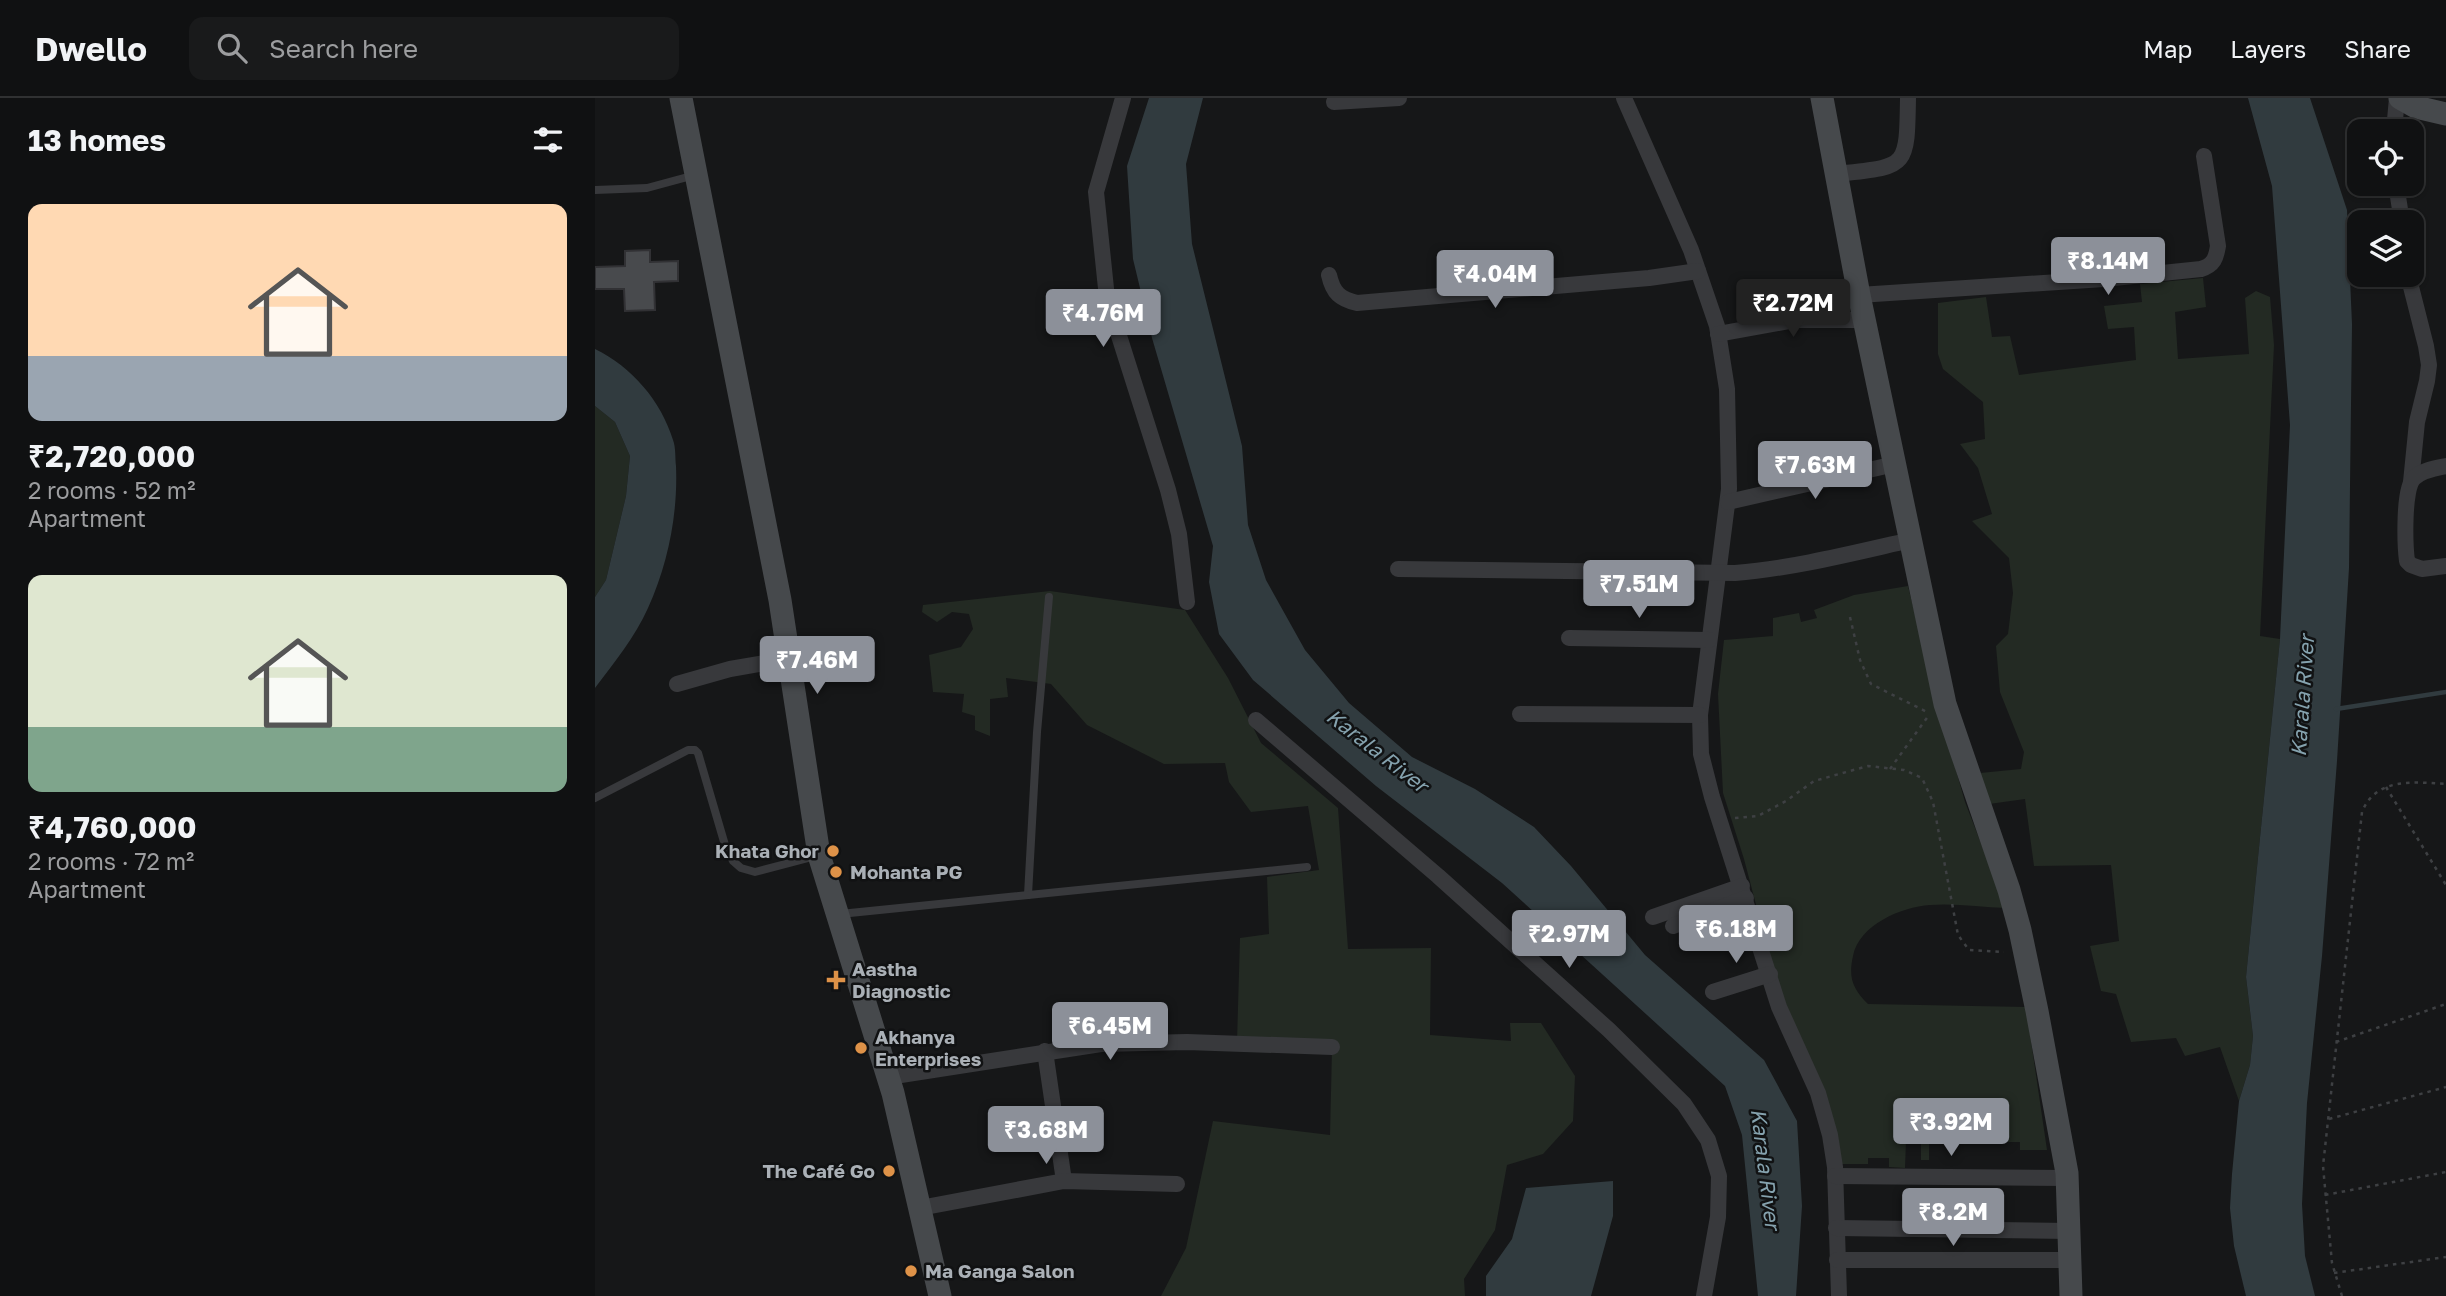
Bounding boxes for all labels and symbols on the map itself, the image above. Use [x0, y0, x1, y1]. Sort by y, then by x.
pin: ₹8.14M [2051, 238, 2165, 297]
pin: ₹4.04M [1438, 250, 1552, 310]
pin: ₹2.72M [1736, 280, 1850, 339]
pin: ₹4.76M [1046, 289, 1160, 349]
pin: ₹7.63M [1758, 442, 1872, 501]
pin: ₹7.51M [1582, 560, 1696, 620]
water label: Karala River [2285, 632, 2319, 757]
pin: ₹7.46M [760, 636, 874, 696]
water label: Karala River [1322, 703, 1436, 800]
place label: Khata Ghor [715, 839, 820, 862]
marker: Khata Ghor [825, 843, 841, 859]
place label: Mohanta PG [850, 860, 962, 883]
marker: Mohanta PG [828, 864, 844, 880]
pin: ₹6.18M [1679, 906, 1793, 965]
pin: ₹2.97M [1512, 910, 1626, 970]
place label: Aastha Diagnostic [852, 957, 951, 1002]
marker: Aastha Diagnostic [826, 970, 846, 990]
pin: ₹6.45M [1053, 1002, 1167, 1062]
place label: Akhanya Enterprises [875, 1025, 982, 1070]
marker: Akhanya Enterprises [853, 1040, 869, 1056]
pin: ₹3.92M [1894, 1098, 2008, 1158]
pin: ₹3.68M [989, 1107, 1103, 1166]
water label: Karala River [1746, 1107, 1787, 1234]
place label: The Café Go [763, 1159, 875, 1182]
marker: The Café Go [881, 1163, 897, 1179]
pin: ₹8.2M [1904, 1188, 2002, 1248]
place label: Ma Ganga Salon [925, 1259, 1075, 1282]
marker: Ma Ganga Salon [903, 1263, 919, 1279]

